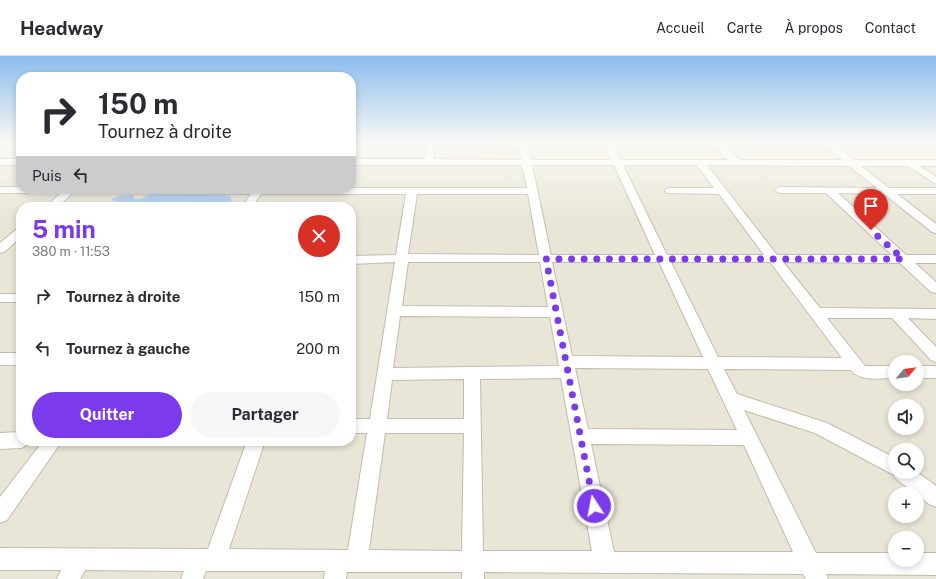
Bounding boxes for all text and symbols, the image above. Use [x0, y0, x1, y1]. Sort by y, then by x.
text: Headway [20, 17, 103, 39]
text: Accueil [656, 20, 705, 36]
text: Carte [727, 20, 763, 36]
text: À propos [785, 20, 843, 36]
text: Contact [865, 20, 916, 36]
text: 150 m [98, 87, 178, 120]
icon: right [32, 88, 84, 140]
text: Tournez à droite [98, 121, 232, 142]
icon: left [70, 164, 92, 186]
text: Puis [32, 167, 62, 184]
pin [854, 189, 888, 230]
icon: arrive [860, 195, 882, 217]
text: 5 min [32, 215, 96, 243]
button: close [298, 215, 340, 257]
text: 380 m · 11:53 [32, 244, 110, 259]
icon: right [32, 285, 54, 307]
text: Tournez à droite [66, 288, 180, 305]
text: 150 m [298, 288, 340, 305]
icon: left [32, 337, 54, 359]
text: Tournez à gauche [66, 340, 190, 357]
text: 200 m [296, 340, 340, 357]
north arrow [888, 355, 924, 391]
map controls [888, 355, 924, 567]
button: Quitter [32, 392, 182, 438]
button: Partager [190, 392, 340, 438]
button: sound [888, 399, 924, 435]
button: search [888, 443, 924, 479]
position arrow [573, 485, 615, 527]
button: + [888, 487, 924, 523]
button: − [888, 531, 924, 567]

